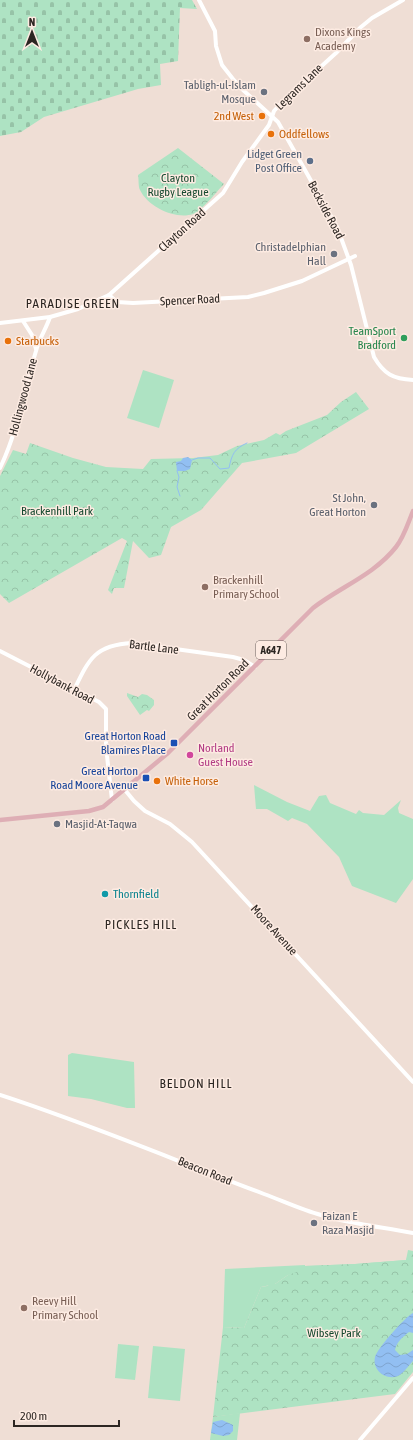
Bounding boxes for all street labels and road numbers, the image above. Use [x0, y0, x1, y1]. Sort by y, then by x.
street label: Legrams Lane [273, 61, 325, 113]
street label: Beckside Road [305, 179, 347, 241]
street label: Clayton Road [156, 205, 208, 255]
street label: Spencer Road [160, 291, 220, 309]
street label: Hollingwood Lane [6, 357, 40, 437]
street label: Bartle Lane [128, 637, 180, 657]
road number: A647 [256, 641, 286, 659]
street label: Great Horton Road [184, 656, 252, 724]
street label: Hollybank Road [27, 661, 97, 707]
street label: Moore Avenue [248, 902, 300, 958]
street label: Beacon Road [176, 1154, 234, 1188]

